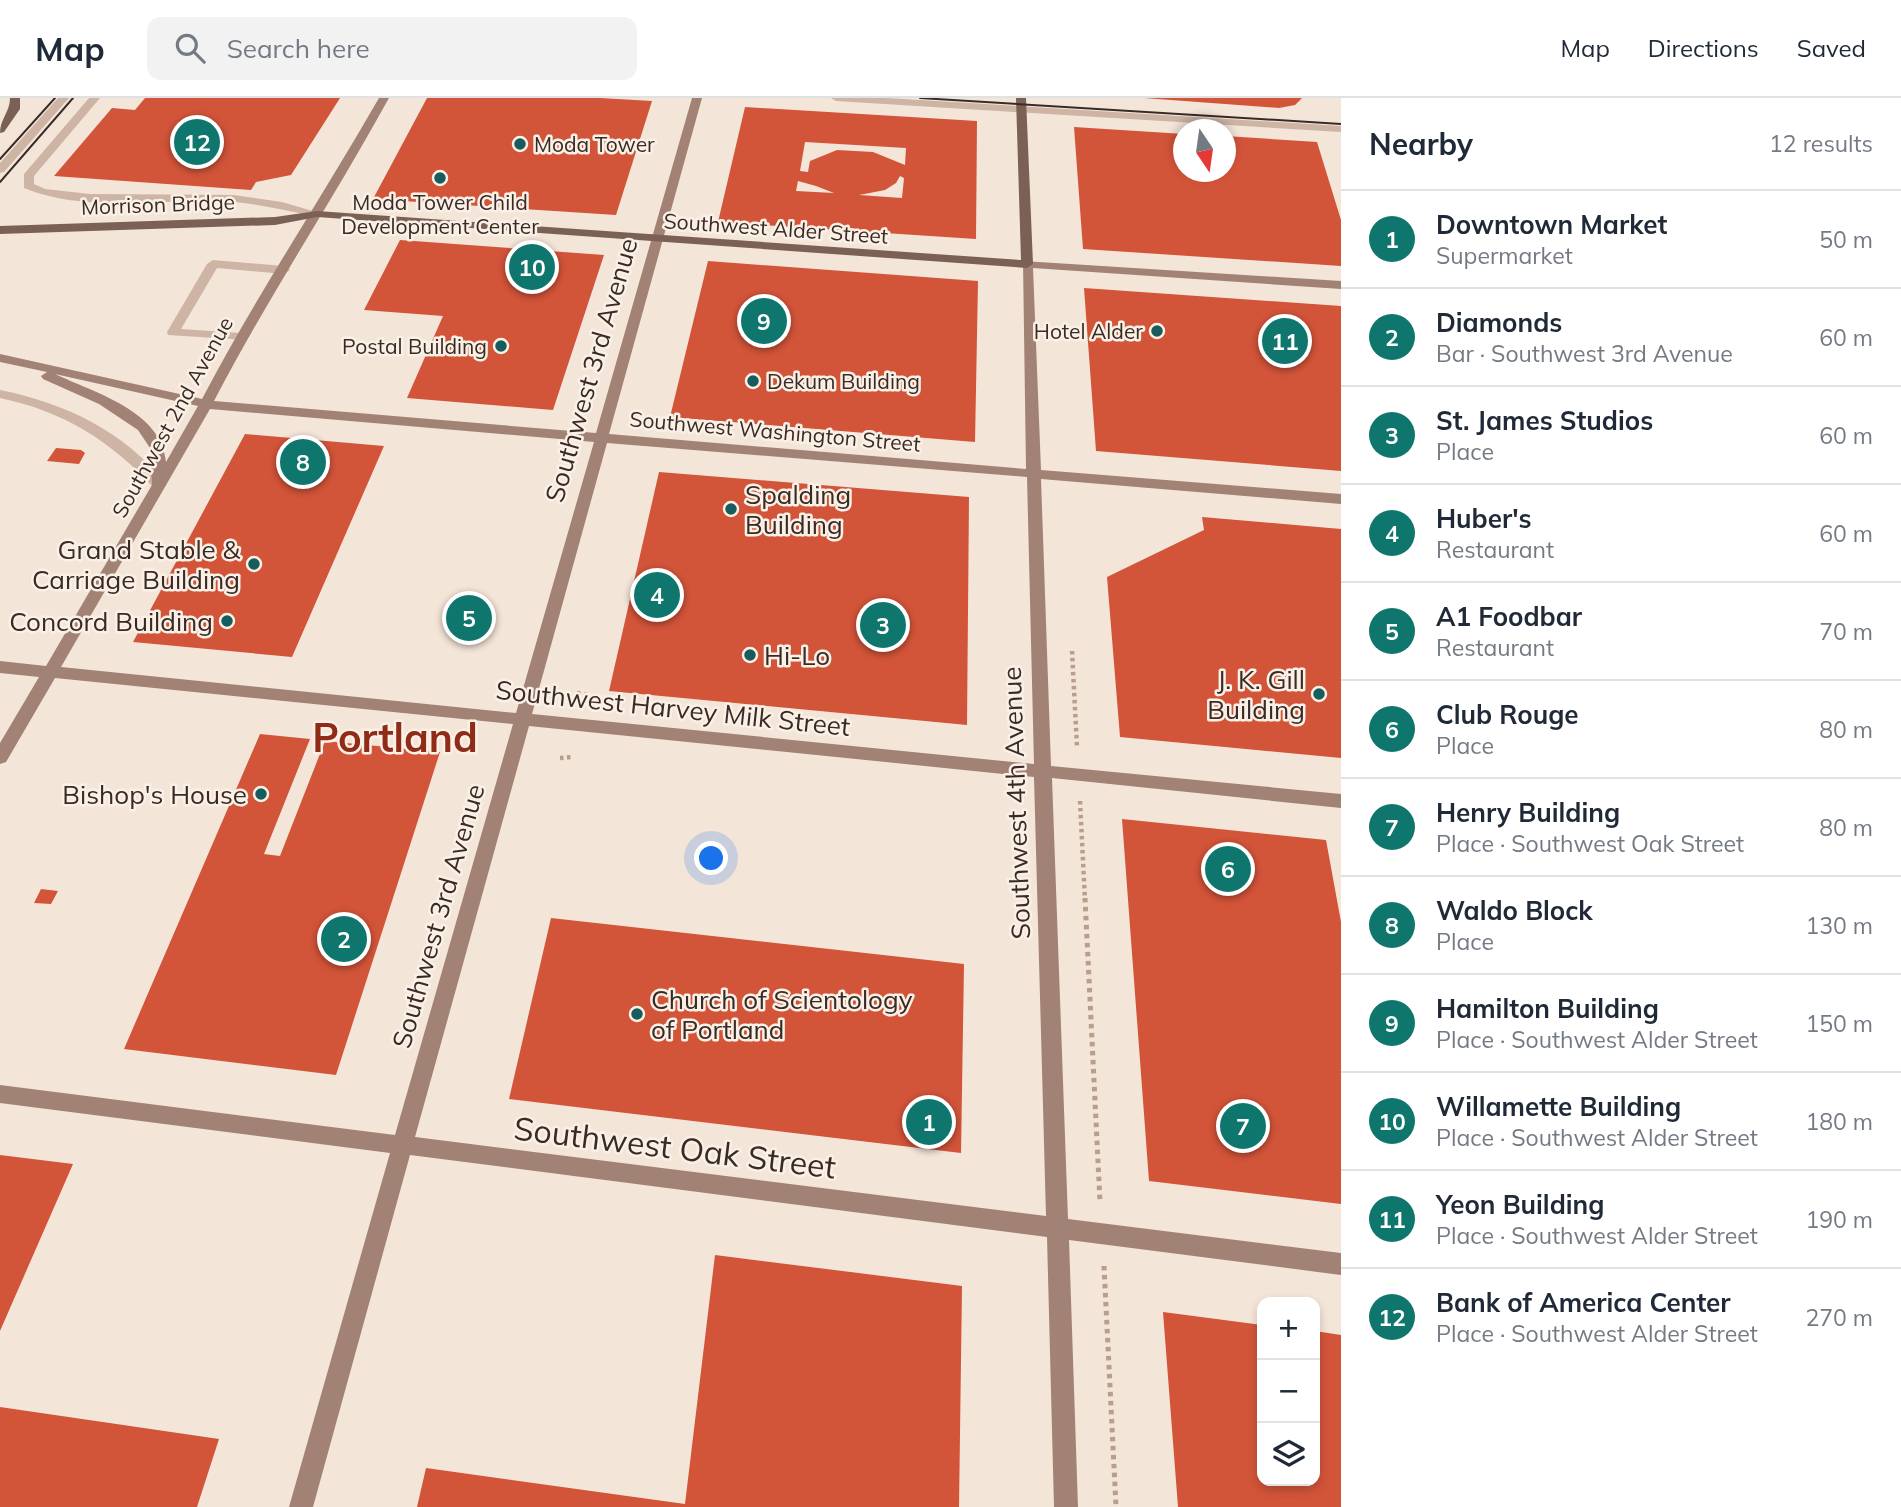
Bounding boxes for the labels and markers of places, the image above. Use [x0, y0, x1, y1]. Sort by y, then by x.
pin: 12 [174, 116, 220, 168]
place label: Moda Tower [534, 131, 655, 157]
marker: Moda Tower [512, 136, 528, 152]
marker: Moda Tower Child Development Center [432, 170, 448, 186]
place label: Moda Tower Child Development Center [341, 189, 539, 239]
pin: 10 [509, 241, 555, 293]
pin: 9 [741, 295, 787, 347]
pin: 11 [1262, 315, 1308, 367]
place label: Hotel Alder [1034, 318, 1143, 344]
marker: Hotel Alder [1149, 323, 1165, 339]
place label: Postal Building [342, 333, 487, 359]
marker: Postal Building [493, 338, 509, 354]
place label: Dekum Building [767, 368, 920, 394]
marker: Dekum Building [745, 373, 761, 389]
pin: 8 [280, 436, 326, 488]
place label: Spalding Building [745, 478, 851, 541]
marker: Spalding Building [723, 501, 739, 517]
place label: Grand Stable & Carriage Building [32, 533, 241, 596]
marker: Grand Stable & Carriage Building [246, 556, 262, 572]
pin: 4 [634, 569, 680, 621]
pin: 5 [446, 592, 492, 644]
pin: 3 [860, 599, 906, 651]
place label: Concord Building [9, 605, 213, 638]
marker: Concord Building [219, 613, 235, 629]
place label: Hi-Lo [764, 639, 830, 672]
marker: Hi-Lo [742, 647, 758, 663]
place label: J. K. Gill Building [1207, 663, 1305, 726]
marker: J. K. Gill Building [1311, 686, 1327, 702]
place label: Bishop's House [62, 778, 247, 811]
marker: Bishop's House [253, 786, 269, 802]
pin: 6 [1205, 843, 1251, 895]
pin: 2 [321, 913, 367, 965]
place label: Church of Scientology of Portland [651, 983, 913, 1046]
marker: Church of Scientology of Portland [629, 1006, 645, 1022]
pin: 1 [906, 1096, 952, 1148]
pin: 7 [1220, 1100, 1266, 1152]

